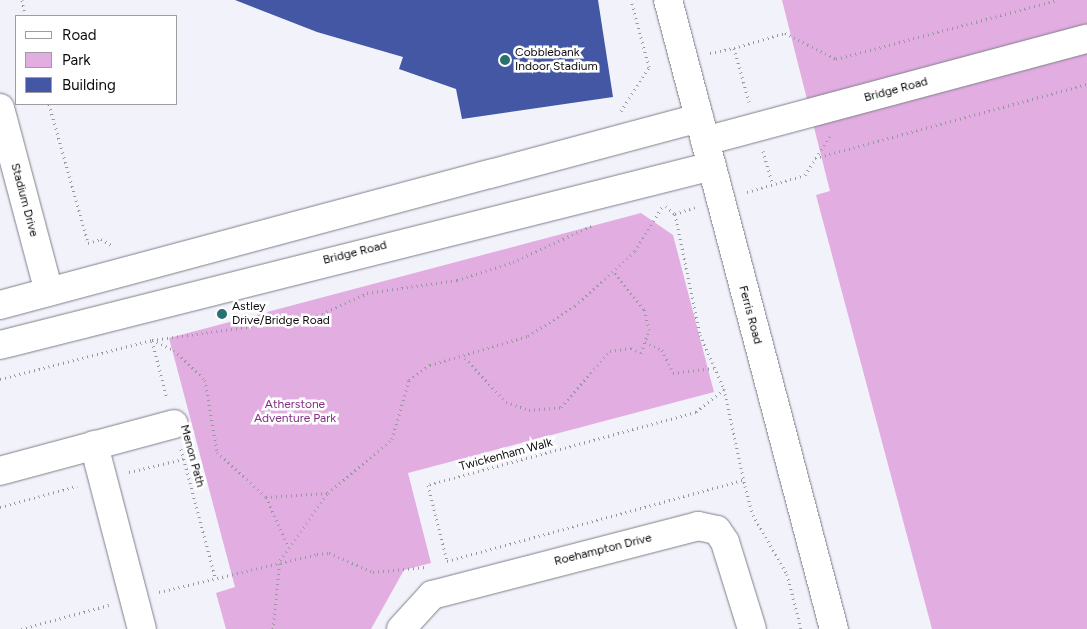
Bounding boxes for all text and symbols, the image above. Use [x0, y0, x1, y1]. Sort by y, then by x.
legend [15, 15, 178, 105]
text: Road [62, 26, 97, 44]
place label: Cobblebank Indoor Stadium [515, 46, 598, 74]
text: Park [62, 51, 91, 69]
marker: Cobblebank Indoor Stadium [499, 54, 511, 66]
street label: Bridge Road [863, 75, 929, 105]
text: Building [62, 76, 116, 94]
street label: Stadium Drive [7, 162, 41, 238]
street label: Bridge Road [322, 238, 388, 268]
street label: Ferris Road [735, 284, 765, 346]
place label: Astley Drive/Bridge Road [232, 300, 330, 328]
marker: Astley Drive/Bridge Road [216, 308, 228, 320]
park label: Atherstone Adventure Park [254, 398, 336, 426]
street label: Menon Path [177, 423, 207, 489]
street label: Twickenham Walk [458, 436, 554, 474]
street label: Roehampton Drive [553, 531, 653, 569]

